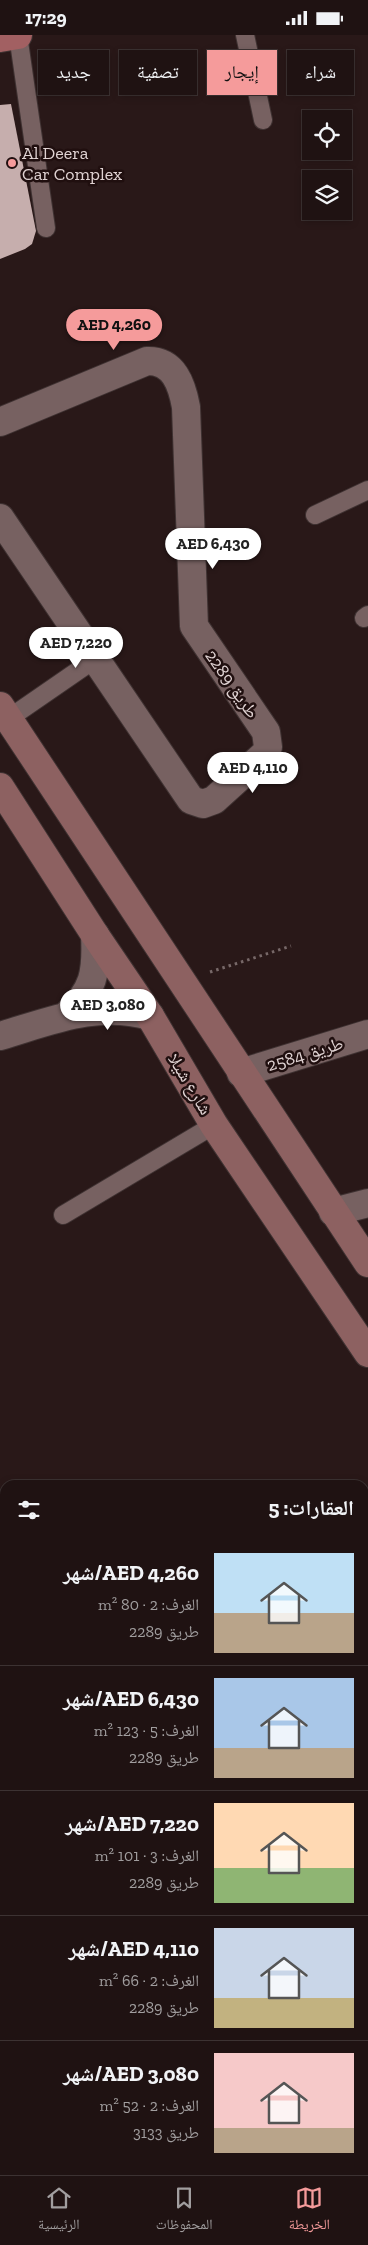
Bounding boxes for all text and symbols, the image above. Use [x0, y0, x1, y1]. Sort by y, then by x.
text: 17:29 [25, 6, 67, 29]
chip: جديد [38, 50, 109, 95]
chip: تصفية [119, 50, 197, 95]
chip: إيجار [207, 50, 277, 95]
chip: شراء [287, 50, 354, 95]
map controls [302, 110, 352, 220]
button: locate [302, 110, 352, 160]
place label: Al Deera Car Complex [22, 142, 122, 185]
marker: Al Deera Car Complex [6, 157, 18, 169]
button: layers [302, 170, 352, 220]
pin: AED 4,260 [57, 309, 171, 351]
text: AED 4,260 [77, 315, 151, 334]
pin: AED 6,430 [156, 527, 270, 570]
text: AED 6,430 [176, 534, 250, 553]
pin: AED 7,220 [19, 627, 133, 669]
text: AED 7,220 [40, 633, 112, 652]
street label: طريق 2289 [200, 645, 264, 723]
pin: AED 4,110 [196, 751, 310, 794]
text: AED 4,110 [218, 758, 288, 777]
pin: AED 3,080 [51, 989, 165, 1031]
text: AED 3,080 [71, 995, 145, 1014]
street label: طريق 2584 [264, 1032, 346, 1076]
street label: شارع شيلا [163, 1049, 217, 1119]
text: العقارات: 5 [268, 1495, 354, 1520]
icon: filters [15, 1496, 43, 1524]
text: AED 4,260/شهر [63, 1560, 199, 1585]
icon: home [254, 1573, 314, 1633]
text: الغرف: 2 · 80 m² [98, 1595, 199, 1614]
text: طريق 2289 [129, 1622, 199, 1641]
text: AED 6,430/شهر [63, 1686, 199, 1711]
icon: home [254, 1698, 314, 1758]
text: الغرف: 5 · 123 m² [94, 1721, 199, 1740]
text: طريق 2289 [129, 1748, 199, 1767]
text: AED 7,220/شهر [65, 1811, 199, 1836]
icon: home [254, 1823, 314, 1883]
text: الغرف: 3 · 101 m² [95, 1846, 199, 1865]
text: طريق 2289 [129, 1873, 199, 1892]
text: AED 4,110/شهر [69, 1936, 199, 1961]
icon: home [254, 1948, 314, 2008]
text: الغرف: 2 · 66 m² [99, 1971, 199, 1990]
text: طريق 2289 [129, 1998, 199, 2017]
text: AED 3,080/شهر [63, 2061, 199, 2086]
icon: home [254, 2073, 314, 2133]
text: الغرف: 2 · 52 m² [99, 2096, 199, 2115]
text: طريق 3133 [133, 2123, 199, 2142]
tab: الرئيسية [38, 2184, 80, 2238]
tab: المحفوظات [156, 2184, 213, 2238]
tab: الخريطة [289, 2184, 330, 2238]

